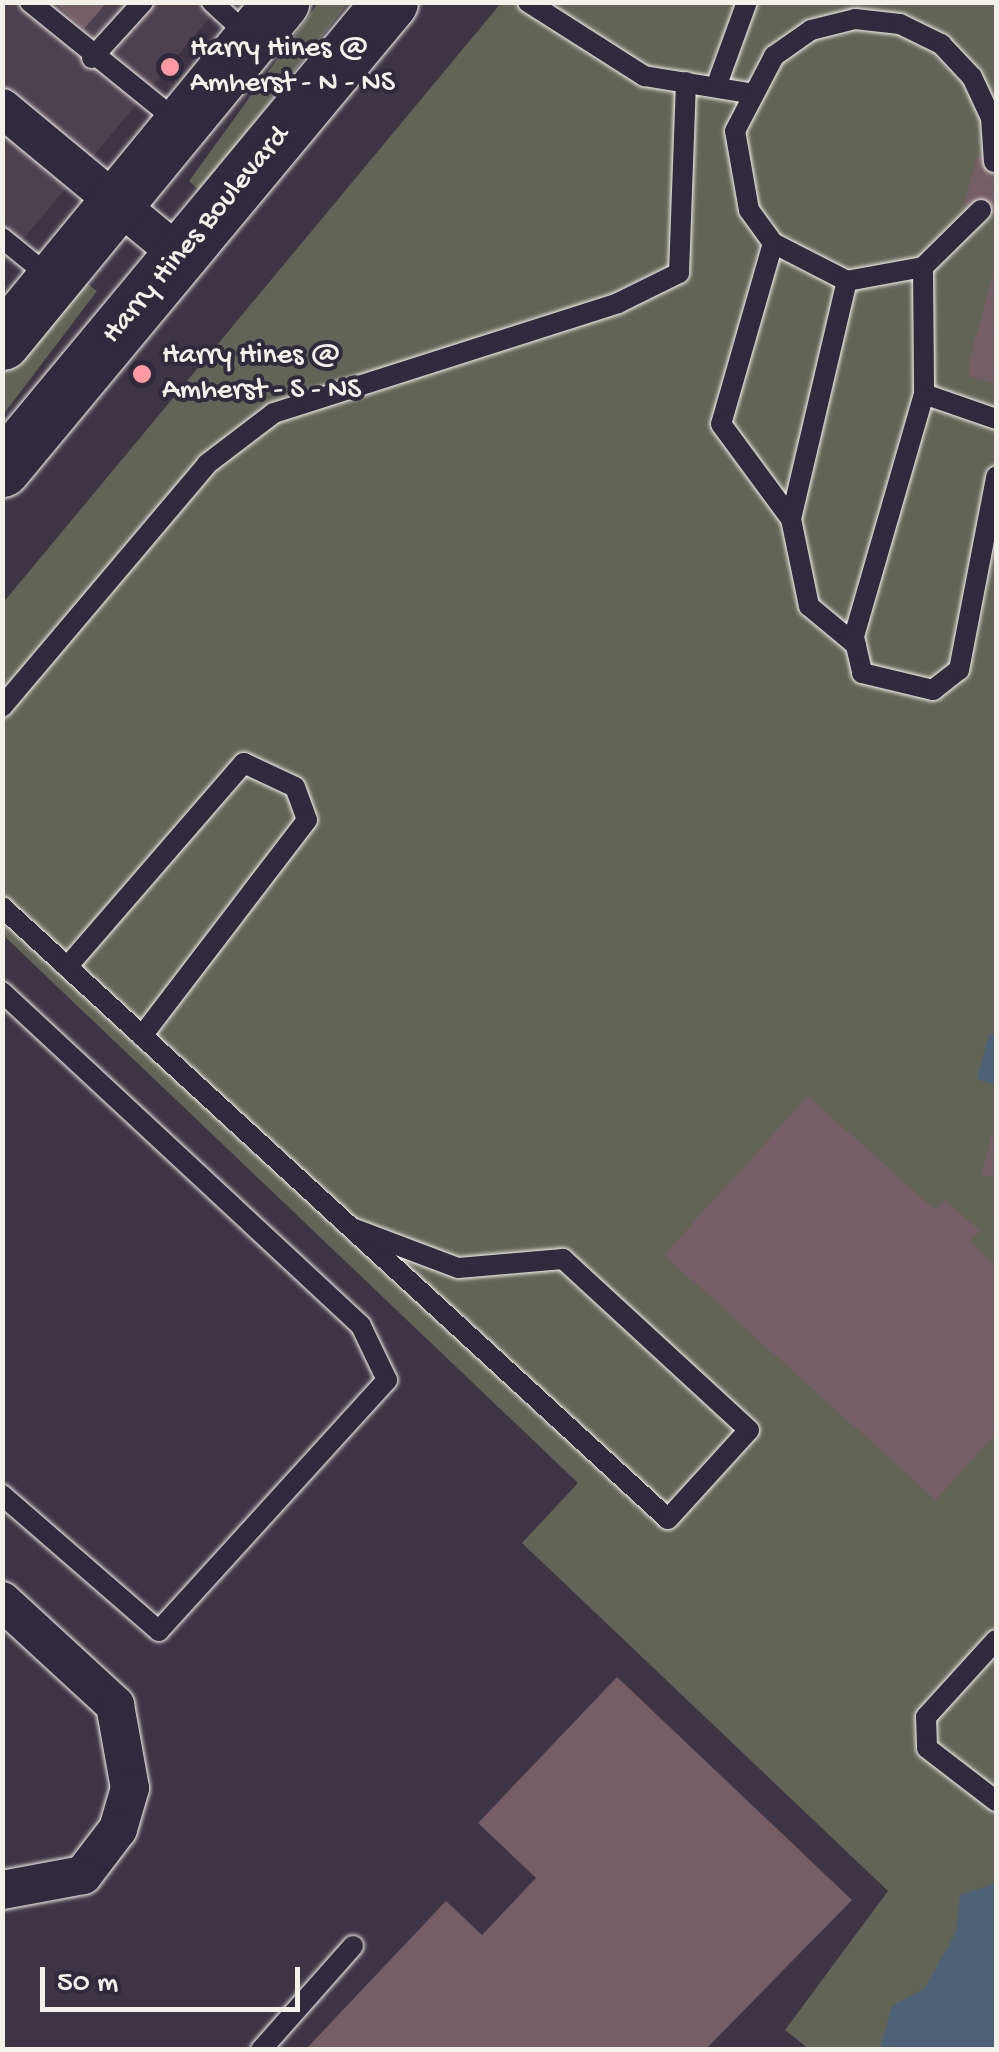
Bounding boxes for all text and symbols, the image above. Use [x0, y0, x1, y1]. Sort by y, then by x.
place label: Harry Hines @ Amherst - N - NS [190, 32, 395, 102]
marker: Harry Hines @ Amherst - N - NS [159, 56, 181, 78]
street label: Harry Hines Boulevard [95, 120, 299, 352]
place label: Harry Hines @ Amherst - S - NS [162, 339, 361, 410]
marker: Harry Hines @ Amherst - S - NS [131, 363, 153, 385]
scale bar [45, 1947, 305, 2009]
text: 50 m [57, 1967, 118, 2002]

